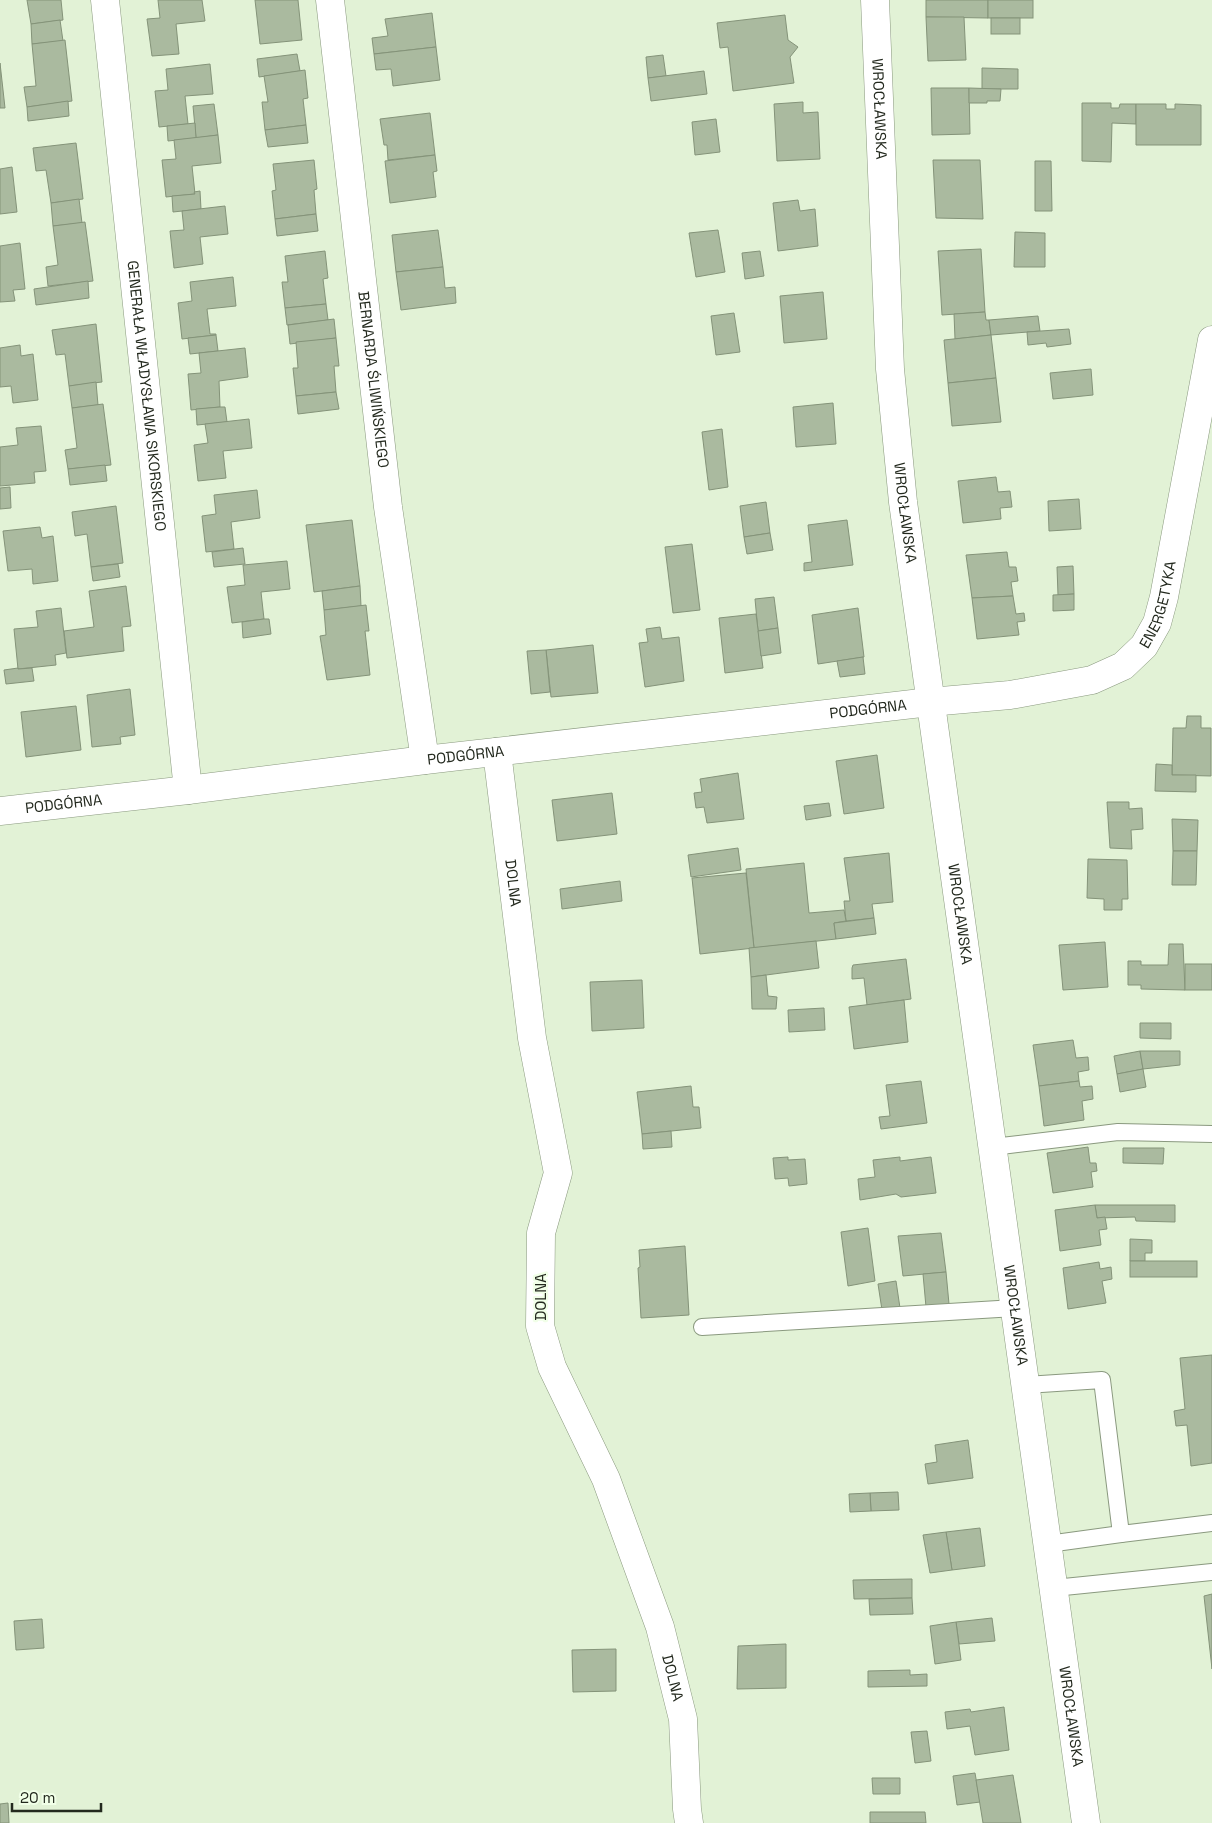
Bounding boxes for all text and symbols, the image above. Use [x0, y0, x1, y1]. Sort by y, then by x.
street label: WROCŁAWSKA [868, 58, 891, 160]
street label: GENERAŁA WŁADYSŁAWA SIKORSKIEGO [123, 259, 171, 532]
street label: BERNARDA ŚLIWIŃSKIEGO [354, 290, 393, 469]
street label: WROCŁAWSKA [890, 462, 921, 565]
street label: ENERGETYKA [1135, 559, 1180, 652]
street label: PODGÓRNA [828, 695, 908, 722]
street label: PODGÓRNA [426, 741, 506, 769]
street label: PODGÓRNA [24, 790, 104, 817]
street label: DOLNA [501, 858, 526, 908]
street label: WROCŁAWSKA [944, 863, 977, 966]
street label: WROCŁAWSKA [1000, 1264, 1033, 1367]
street label: DOLNA [531, 1273, 550, 1321]
street label: DOLNA [658, 1652, 688, 1704]
street label: WROCŁAWSKA [1055, 1665, 1088, 1768]
scale bar [12, 1780, 101, 1812]
text: 20 m [20, 1788, 55, 1807]

